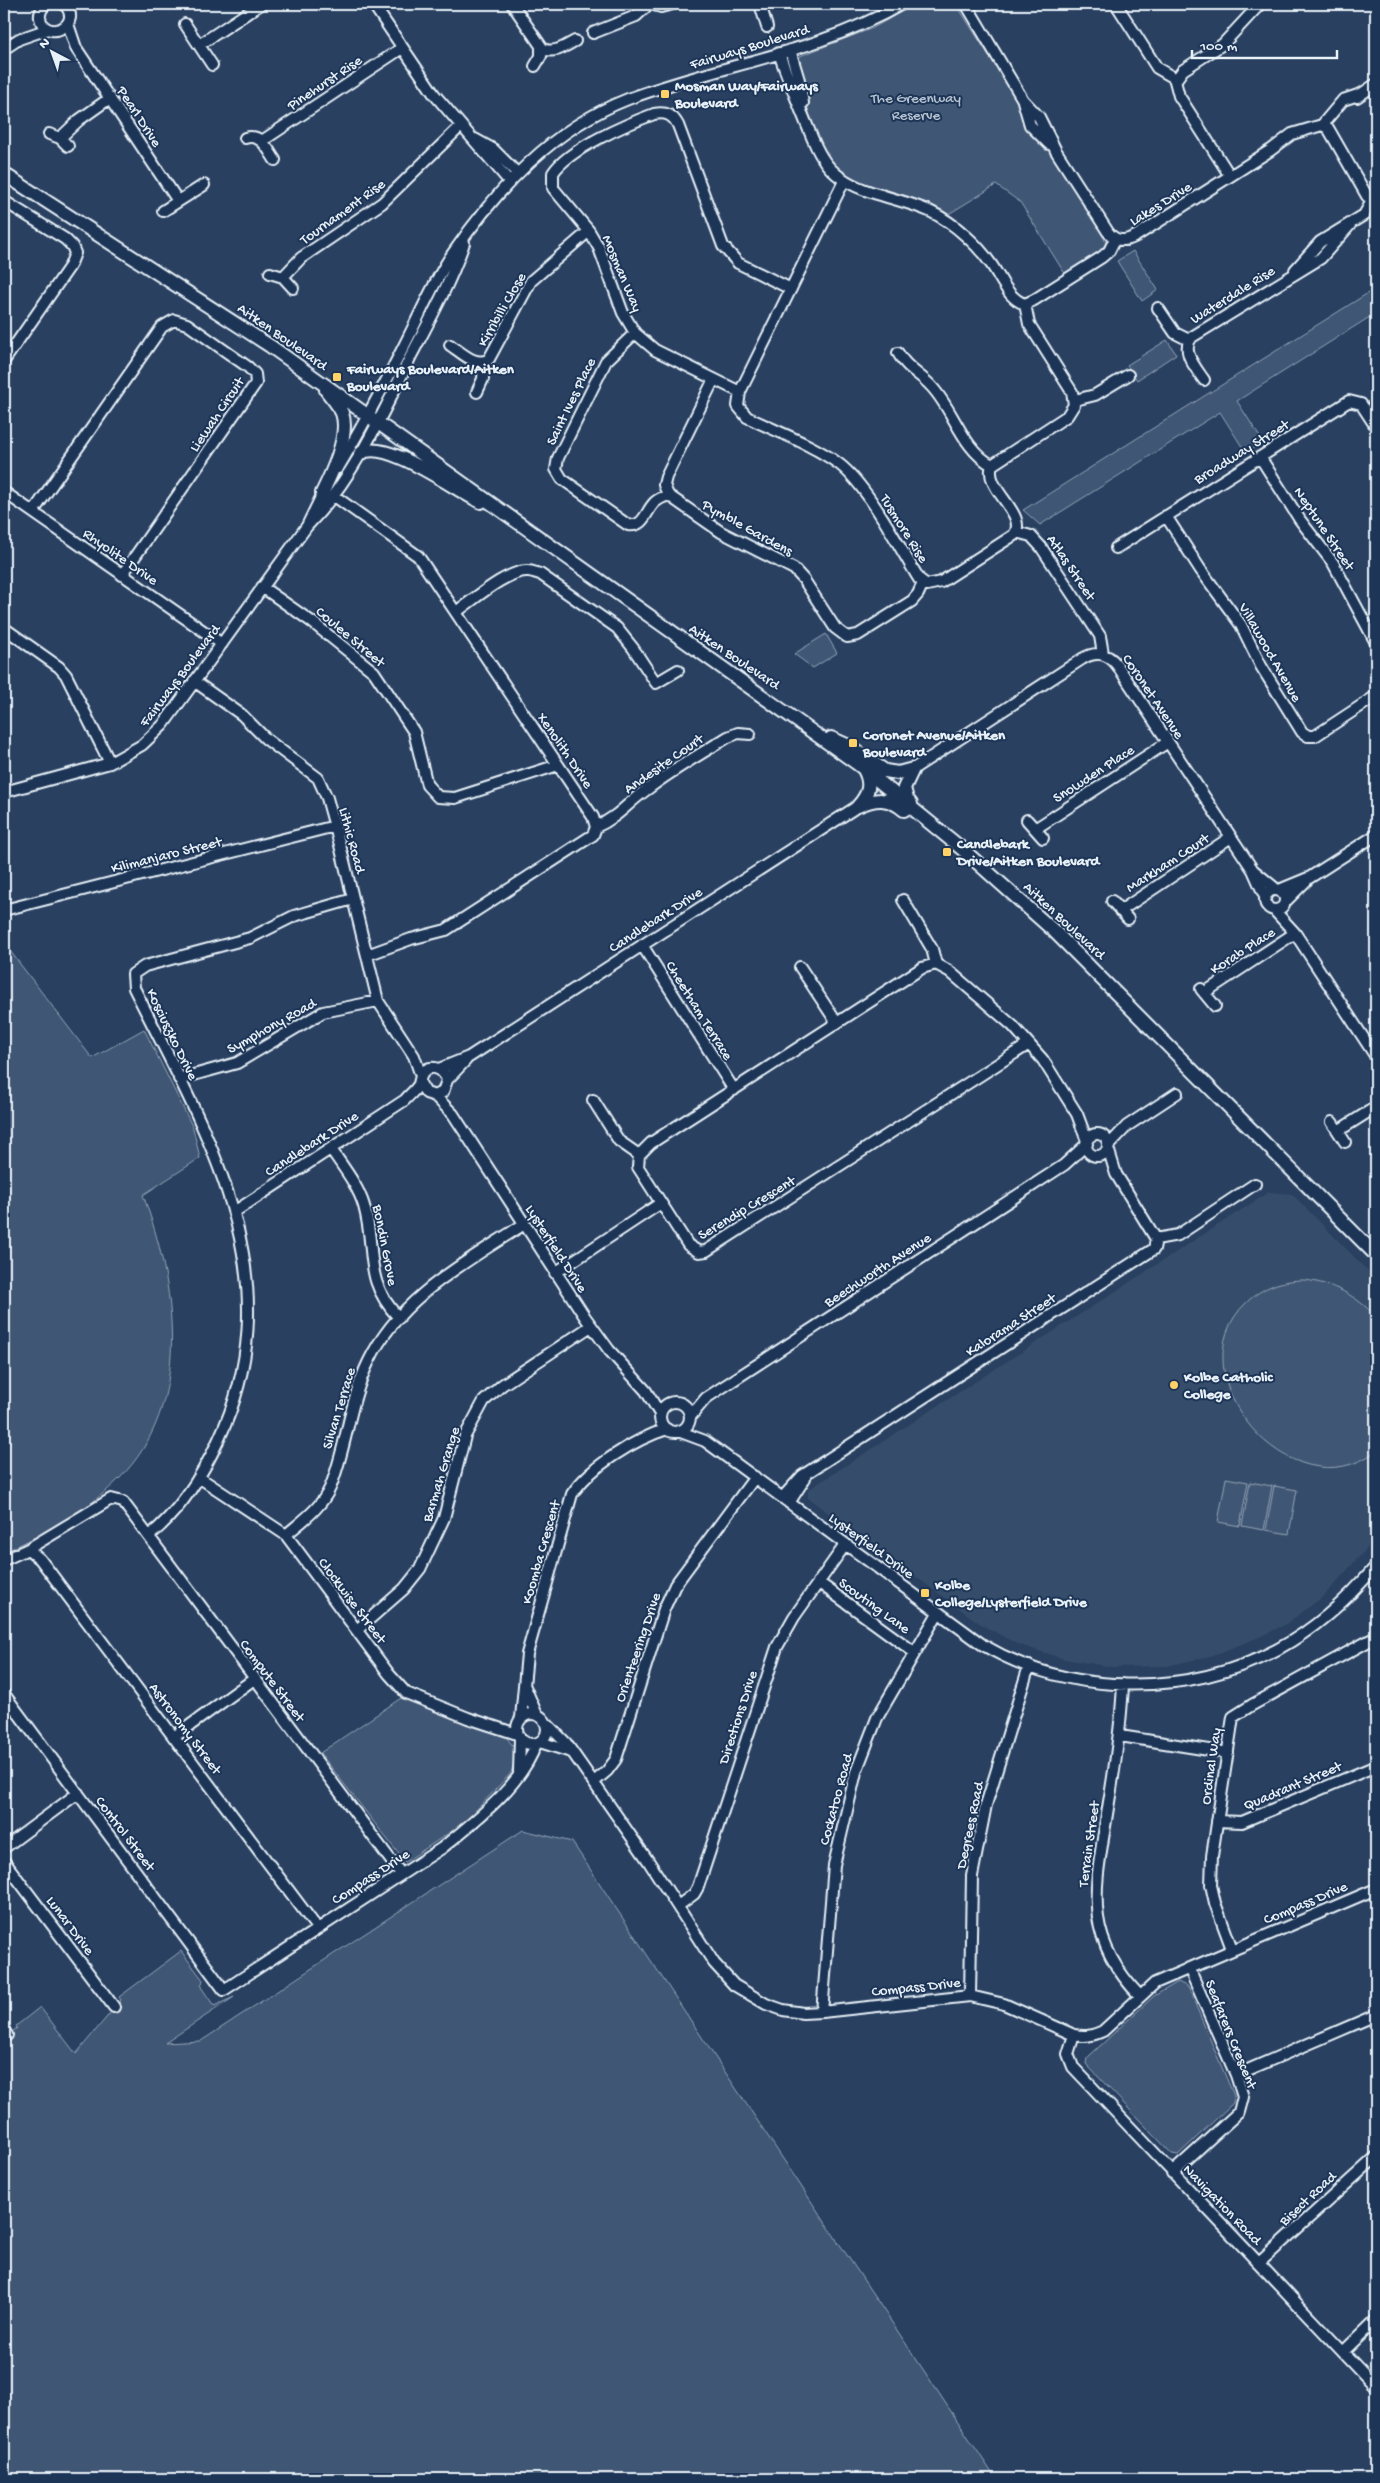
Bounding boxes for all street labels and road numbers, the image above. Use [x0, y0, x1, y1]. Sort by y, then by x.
street label: Fairways Boulevard [687, 21, 812, 75]
street label: Pinehurst Rise [283, 52, 366, 116]
street label: Pearl Drive [111, 82, 165, 151]
street label: Tournament Rise [296, 176, 389, 250]
street label: Lakes Drive [1127, 178, 1196, 231]
street label: Mosman Way [597, 233, 646, 316]
street label: Waterdale Rise [1187, 262, 1279, 329]
street label: Kirribilli Close [474, 270, 531, 350]
street label: Aitken Boulevard [233, 300, 331, 376]
street label: Saint Ives Place [543, 355, 601, 449]
street label: Liewah Circuit [186, 373, 250, 456]
street label: Broadway Street [1190, 415, 1295, 490]
street label: Neptune Street [1289, 484, 1359, 576]
street label: Tusmore Rise [875, 490, 932, 567]
street label: Pymble Gardens [698, 496, 796, 561]
street label: Rhyolite Drive [79, 525, 161, 590]
street label: Atlas Street [1042, 532, 1100, 606]
street label: Villawood Avenue [1233, 599, 1305, 706]
street label: Coulee Street [311, 603, 390, 673]
street label: Fairways Boulevard [136, 620, 226, 732]
street label: Aitken Boulevard [685, 621, 784, 695]
street label: Coronet Avenue [1117, 651, 1188, 743]
street label: Xenolith Drive [532, 709, 596, 793]
street label: Andesite Court [621, 729, 709, 799]
street label: Snowden Place [1050, 742, 1138, 808]
street label: Lithic Road [334, 806, 369, 877]
street label: Markham Court [1123, 829, 1215, 897]
street label: Kilimanjaro Street [109, 833, 226, 878]
street label: Aitken Boulevard [1019, 879, 1109, 965]
street label: Candlebark Drive [606, 884, 706, 958]
street label: Korab Place [1207, 924, 1279, 979]
street label: Cheetham Terrace [661, 958, 736, 1064]
street label: Kosciuszko Drive [141, 986, 201, 1084]
street label: Symphony Road [224, 994, 321, 1059]
street label: Candlebark Drive [262, 1108, 362, 1182]
street label: Serendip Crescent [695, 1172, 801, 1245]
street label: Bondin Grove [367, 1202, 401, 1288]
street label: Lysterfield Drive [520, 1202, 591, 1297]
street label: Beechworth Avenue [820, 1229, 935, 1313]
street label: Kalorama Street [963, 1289, 1061, 1362]
street label: Silvan Terrace [319, 1365, 361, 1452]
street label: Barmah Grange [419, 1425, 465, 1525]
street label: Koomba Crescent [519, 1497, 566, 1606]
street label: Lysterfield Drive [824, 1510, 917, 1584]
street label: Clockwise Street [313, 1555, 391, 1649]
street label: Scouting Lane [834, 1575, 913, 1639]
street label: Orienteering Drive [612, 1590, 666, 1705]
street label: Compute Street [235, 1636, 309, 1727]
street label: Directions Drive [715, 1668, 763, 1768]
street label: Astronomy Street [144, 1680, 226, 1780]
street label: Ordinal Way [1198, 1726, 1226, 1806]
street label: Cockatoo Road [816, 1751, 858, 1847]
street label: Quadrant Street [1241, 1757, 1346, 1816]
street label: Degrees Road [953, 1779, 989, 1872]
street label: Control Street [90, 1793, 160, 1877]
street label: Terrain Street [1075, 1798, 1105, 1889]
street label: Compass Drive [329, 1846, 414, 1910]
street label: Compass Drive [1261, 1878, 1351, 1930]
street label: Lunar Drive [41, 1893, 98, 1960]
street label: Compass Drive [871, 1974, 962, 2002]
street label: Seafarers Crescent [1200, 1978, 1261, 2094]
street label: Navigation Road [1178, 2161, 1265, 2250]
street label: Bisect Road [1275, 2168, 1342, 2231]

